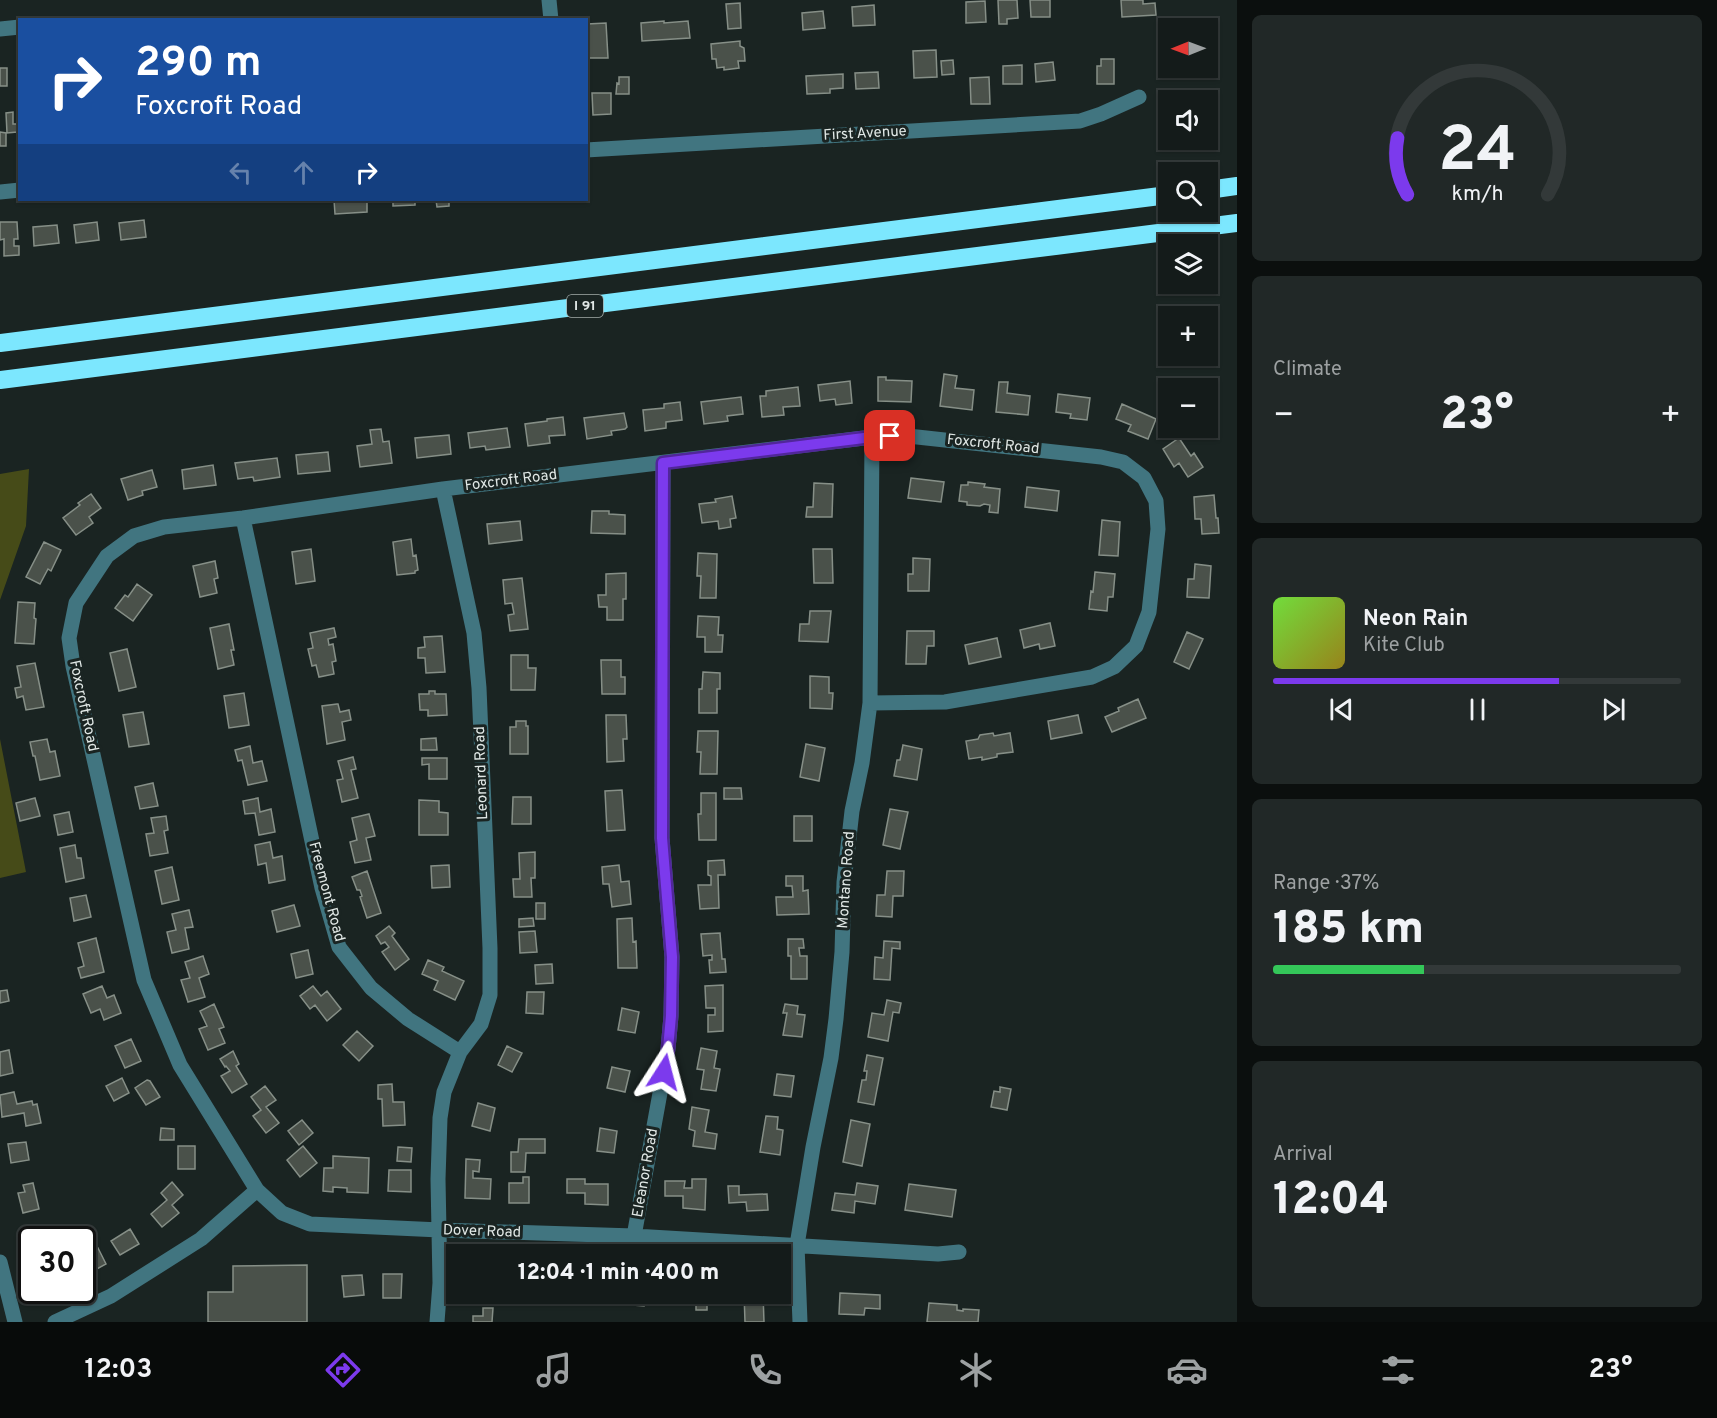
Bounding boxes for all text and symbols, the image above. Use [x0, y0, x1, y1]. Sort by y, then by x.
north arrow [1158, 18, 1218, 78]
map controls [1158, 18, 1218, 438]
text: 290 m [135, 38, 262, 91]
icon: right [36, 42, 114, 120]
text: Foxcroft Road [135, 90, 302, 124]
button: sound [1158, 90, 1218, 150]
text: 24 [1438, 114, 1516, 193]
street label: First Avenue [823, 122, 907, 146]
icon: left [224, 156, 257, 189]
icon: ahead [287, 156, 320, 189]
icon: right [350, 156, 383, 189]
button: search [1158, 162, 1218, 222]
text: km/h [1451, 182, 1503, 209]
button: layers [1158, 234, 1218, 294]
road number: I 91 [567, 295, 603, 317]
button: + [1158, 306, 1218, 366]
text: Climate [1273, 357, 1342, 383]
button: − [1158, 378, 1218, 438]
text: 23° [1440, 388, 1514, 445]
text: − [1273, 396, 1294, 438]
text: + [1660, 396, 1681, 438]
pin [864, 410, 915, 461]
icon: arrive [873, 419, 906, 452]
street label: Foxcroft Road [946, 431, 1040, 459]
street label: Foxcroft Road [464, 466, 558, 496]
text: Neon Rain [1363, 606, 1468, 633]
text: Kite Club [1363, 633, 1445, 659]
street label: Foxcroft Road [64, 659, 102, 753]
icon: previous [1325, 693, 1358, 726]
icon: pause [1461, 693, 1494, 726]
icon: next [1597, 693, 1630, 726]
street label: Leonard Road [471, 726, 493, 820]
street label: Montano Road [834, 831, 860, 929]
street label: Freemont Road [304, 840, 348, 944]
text: Range · 37% [1273, 871, 1379, 897]
text: 185 km [1273, 902, 1424, 959]
position arrow [632, 1040, 696, 1104]
street label: Eleanor Road [629, 1127, 663, 1219]
text: Arrival [1273, 1142, 1333, 1168]
text: 12:04 [1273, 1173, 1389, 1230]
street label: Dover Road [443, 1221, 521, 1243]
speed limit sign: 30 [18, 1226, 96, 1304]
text: 12:04 · 1 min · 400 m [518, 1260, 719, 1287]
icon: directions [322, 1349, 364, 1391]
icon: music [533, 1349, 575, 1391]
icon: phone [744, 1349, 786, 1391]
icon: climate [955, 1349, 997, 1391]
icon: car [1166, 1349, 1208, 1391]
icon: filters [1377, 1349, 1419, 1391]
text: 12:03 [85, 1353, 152, 1387]
text: 23° [1588, 1353, 1632, 1387]

